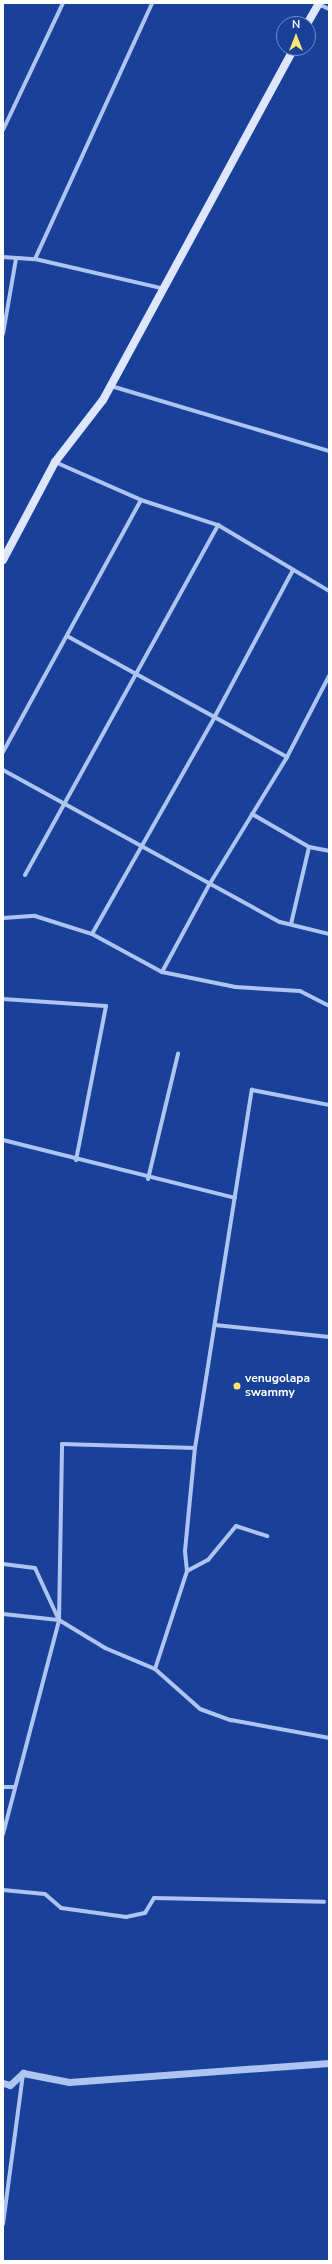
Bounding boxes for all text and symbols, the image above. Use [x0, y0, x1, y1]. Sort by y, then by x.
north arrow [276, 16, 316, 56]
text: N [292, 17, 300, 32]
place label: venugolapa swammy [245, 1372, 310, 1400]
marker: venugolapa swammy [232, 1381, 242, 1391]

